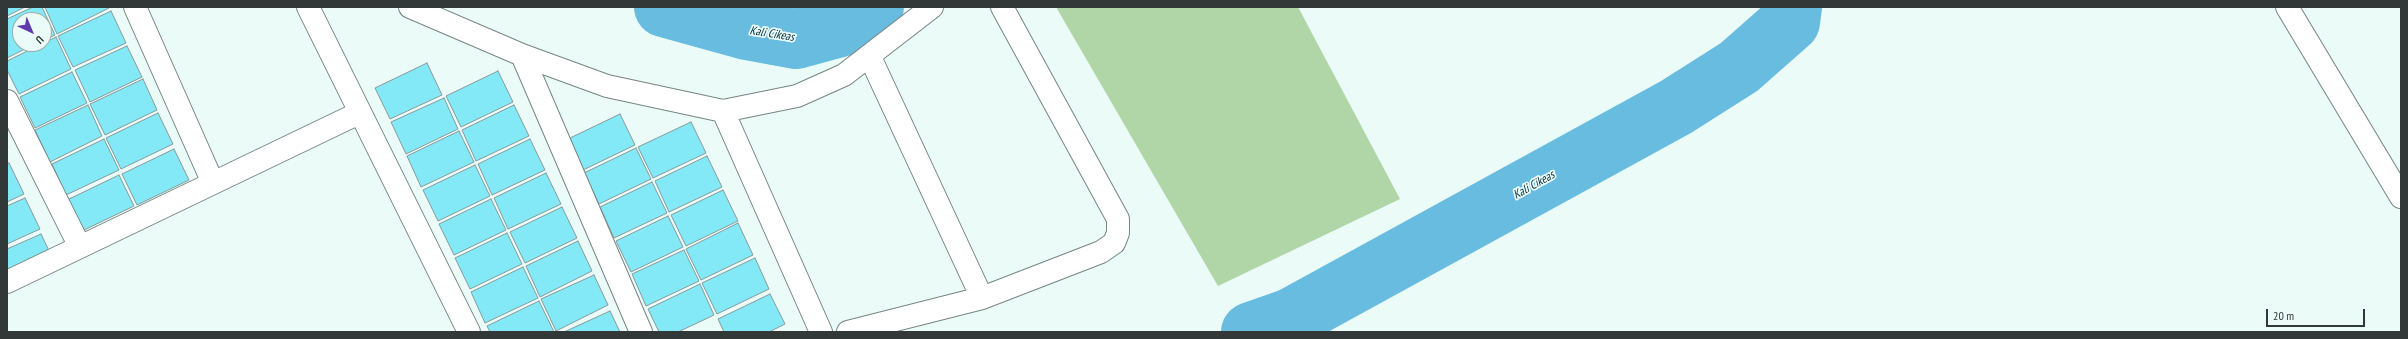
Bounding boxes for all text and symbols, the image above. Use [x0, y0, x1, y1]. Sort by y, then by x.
north arrow [12, 12, 52, 52]
water label: Kali Cikeas [749, 23, 795, 45]
text: U [33, 33, 47, 47]
water label: Kali Cikeas [1511, 168, 1557, 202]
scale bar [2268, 301, 2367, 327]
text: 20 m [2273, 308, 2294, 323]

